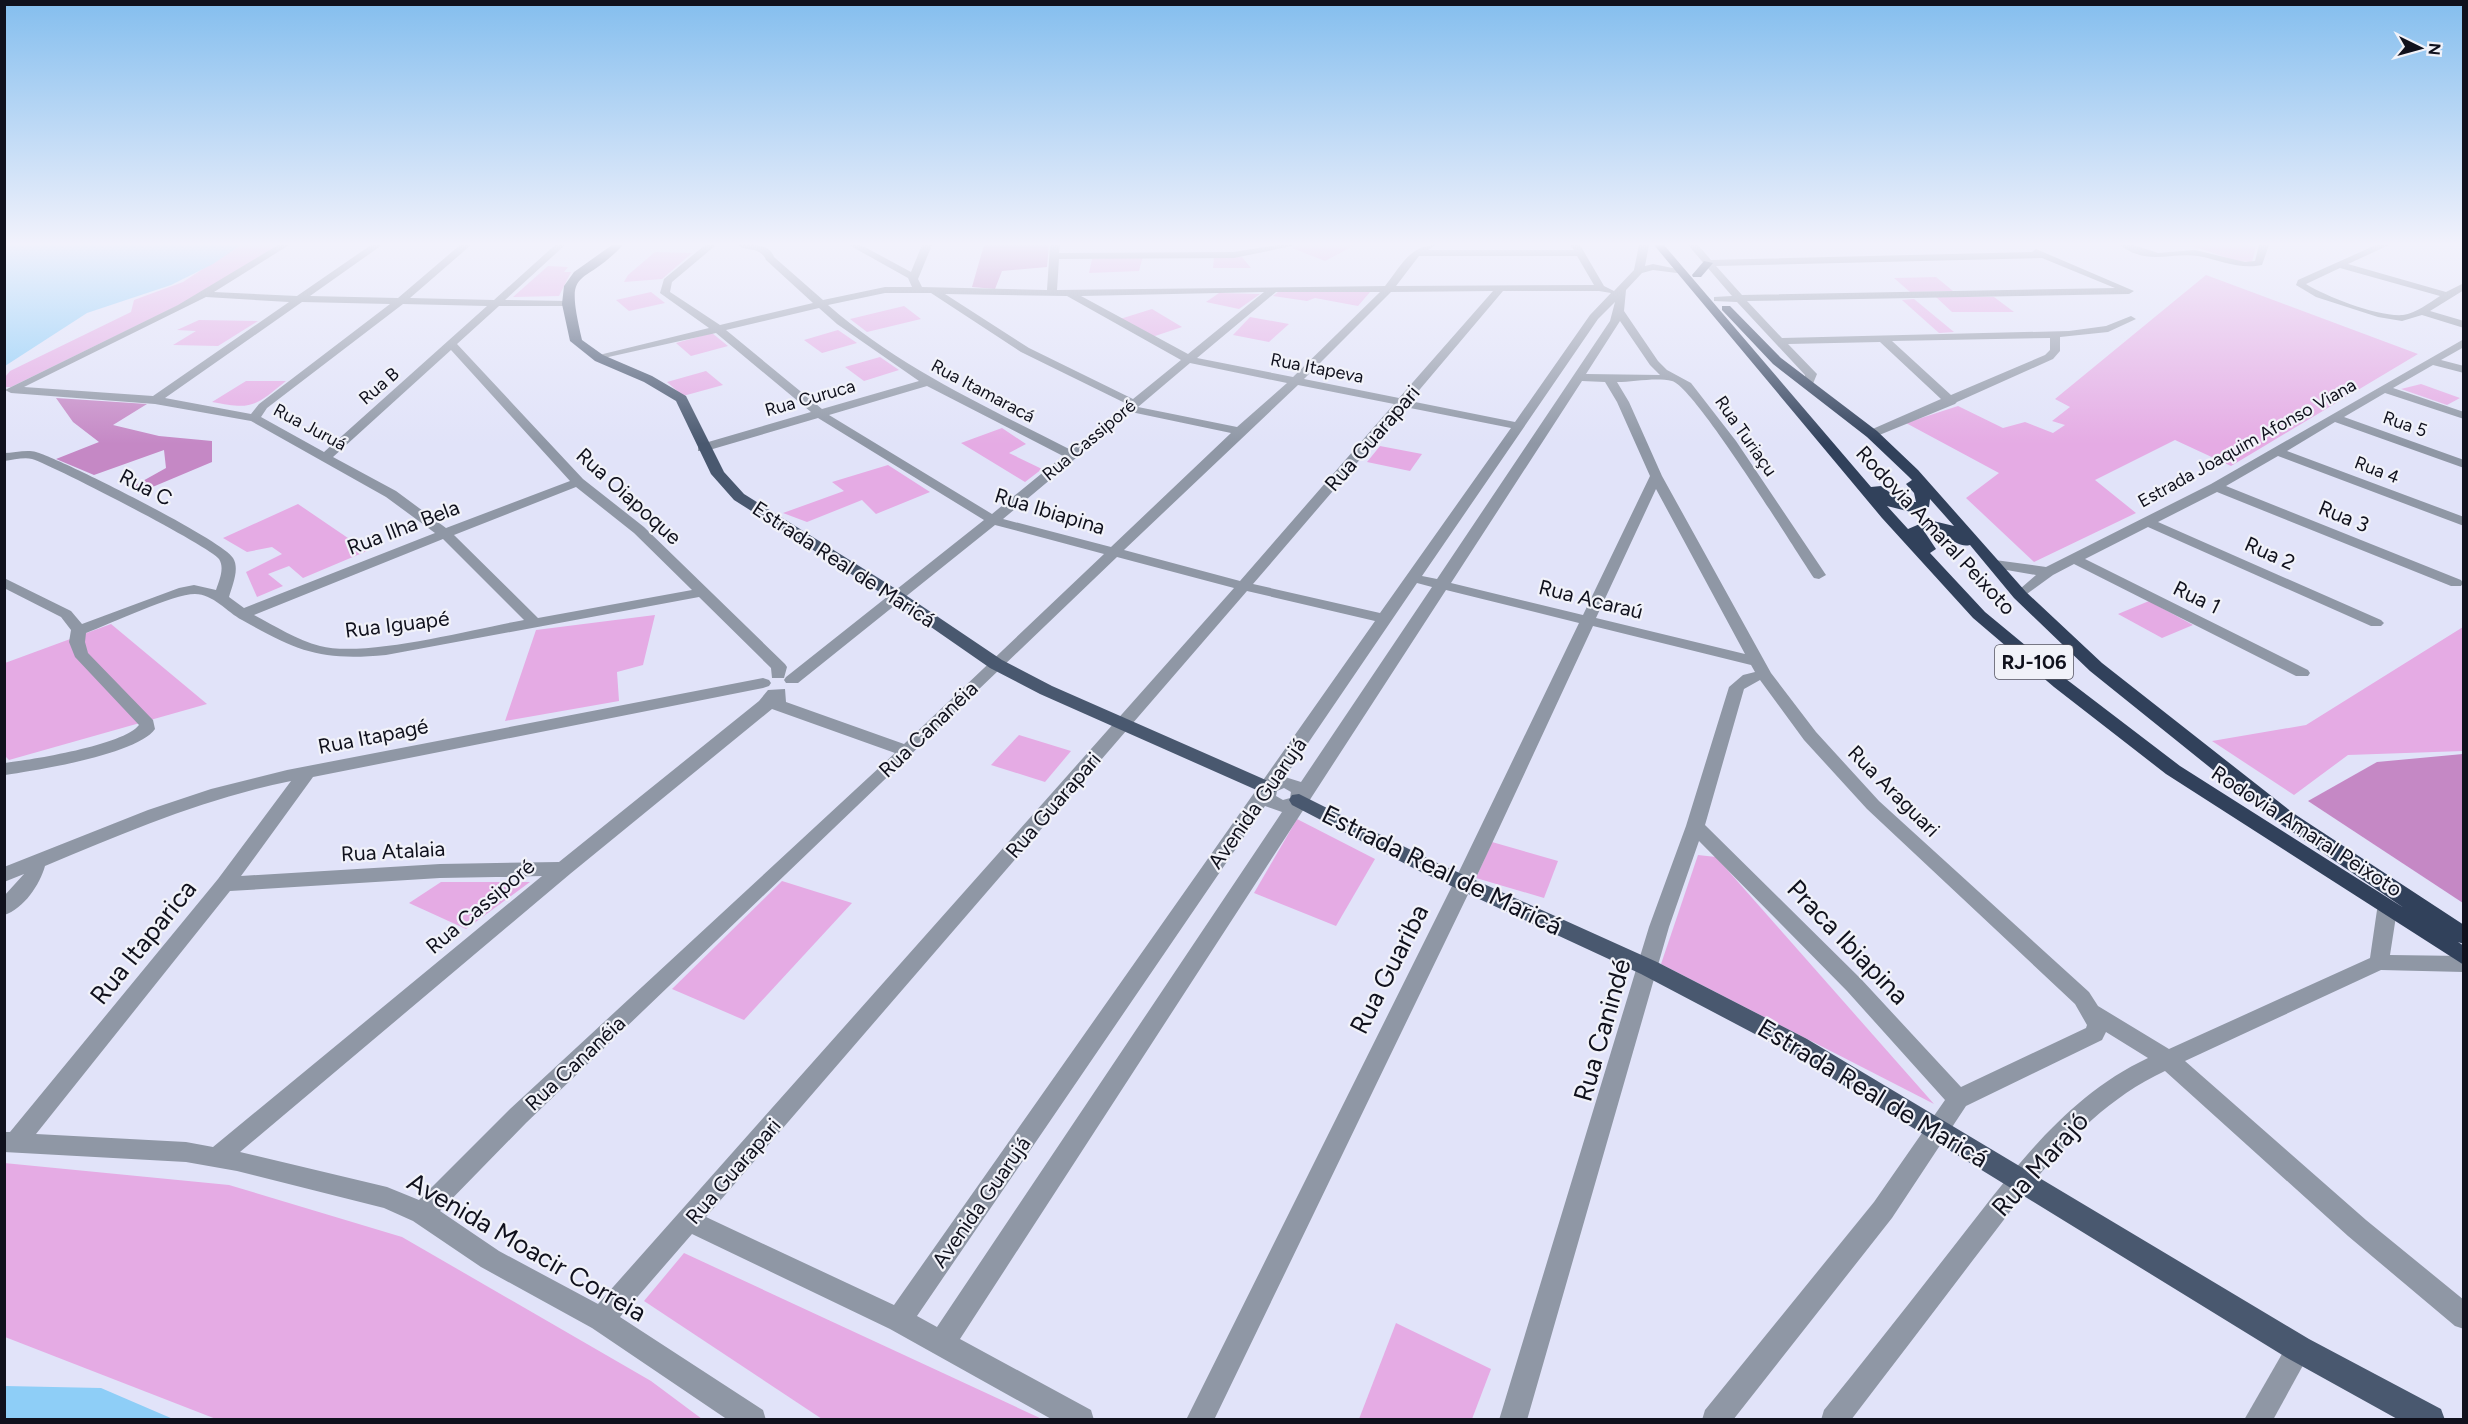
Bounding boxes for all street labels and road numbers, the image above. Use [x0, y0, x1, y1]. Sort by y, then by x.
street label: Rua Itapeva [1269, 348, 1365, 388]
street label: Rua Itamaracá [927, 354, 1039, 428]
street label: Rua B [354, 363, 404, 409]
street label: Estrada Joaquim Afonso Viana [2134, 374, 2360, 512]
street label: Rua Curuca [762, 375, 858, 421]
street label: Rua Guarapari [1319, 380, 1425, 496]
street label: Rua Turiaçu [1710, 391, 1782, 481]
street label: Rua Cassiporé [1038, 395, 1140, 485]
street label: Rua Juruá [270, 399, 350, 455]
street label: Rua 5 [2380, 406, 2430, 442]
street label: Rodovia Amaral Peixoto [1851, 440, 2021, 620]
street label: Rua Oiapoque [571, 442, 687, 550]
street label: Rua 4 [2352, 451, 2402, 489]
street label: Rua C [115, 463, 177, 511]
street label: Rua Ibiapina [992, 482, 1108, 540]
street label: Rua Ilha Bela [343, 494, 463, 560]
street label: Rua 3 [2315, 495, 2373, 537]
street label: Estrada Real de Maricá [748, 496, 940, 632]
street label: Rua 2 [2241, 531, 2299, 575]
street label: Rua Acaraú [1536, 574, 1646, 624]
street label: Rua 1 [2169, 575, 2225, 619]
street label: Rua Iguapé [343, 605, 451, 643]
road number: RJ-106 [1995, 645, 2073, 679]
street label: Rua Cananéia [873, 676, 983, 782]
street label: Rua Itapagé [316, 713, 430, 759]
street label: Avenida Guarujá [1202, 733, 1312, 873]
street label: Rua Araguari [1843, 740, 1945, 842]
street label: Rua Guarapari [1000, 747, 1106, 863]
street label: Rodovia Amaral Peixoto [2207, 760, 2407, 902]
street label: Estrada Real de Maricá [1317, 798, 1567, 942]
street label: Rua Atalaia [340, 836, 446, 866]
street label: Rua Cassiporé [421, 853, 539, 959]
street label: Rua Itaparica [83, 873, 203, 1011]
street label: Praca Ibiapina [1780, 873, 1916, 1011]
street label: Rua Guariba [1343, 899, 1435, 1039]
street label: Rua Canindé [1566, 955, 1638, 1105]
street label: Rua Cananéia [520, 1010, 630, 1116]
street label: Estrada Real de Maricá [1752, 1011, 1994, 1175]
street label: Rua Marajó [1985, 1105, 2095, 1223]
street label: Rua Guarapari [680, 1113, 786, 1229]
street label: Avenida Guarujá [926, 1132, 1036, 1272]
street label: Avenida Moacir Correia [402, 1165, 652, 1329]

